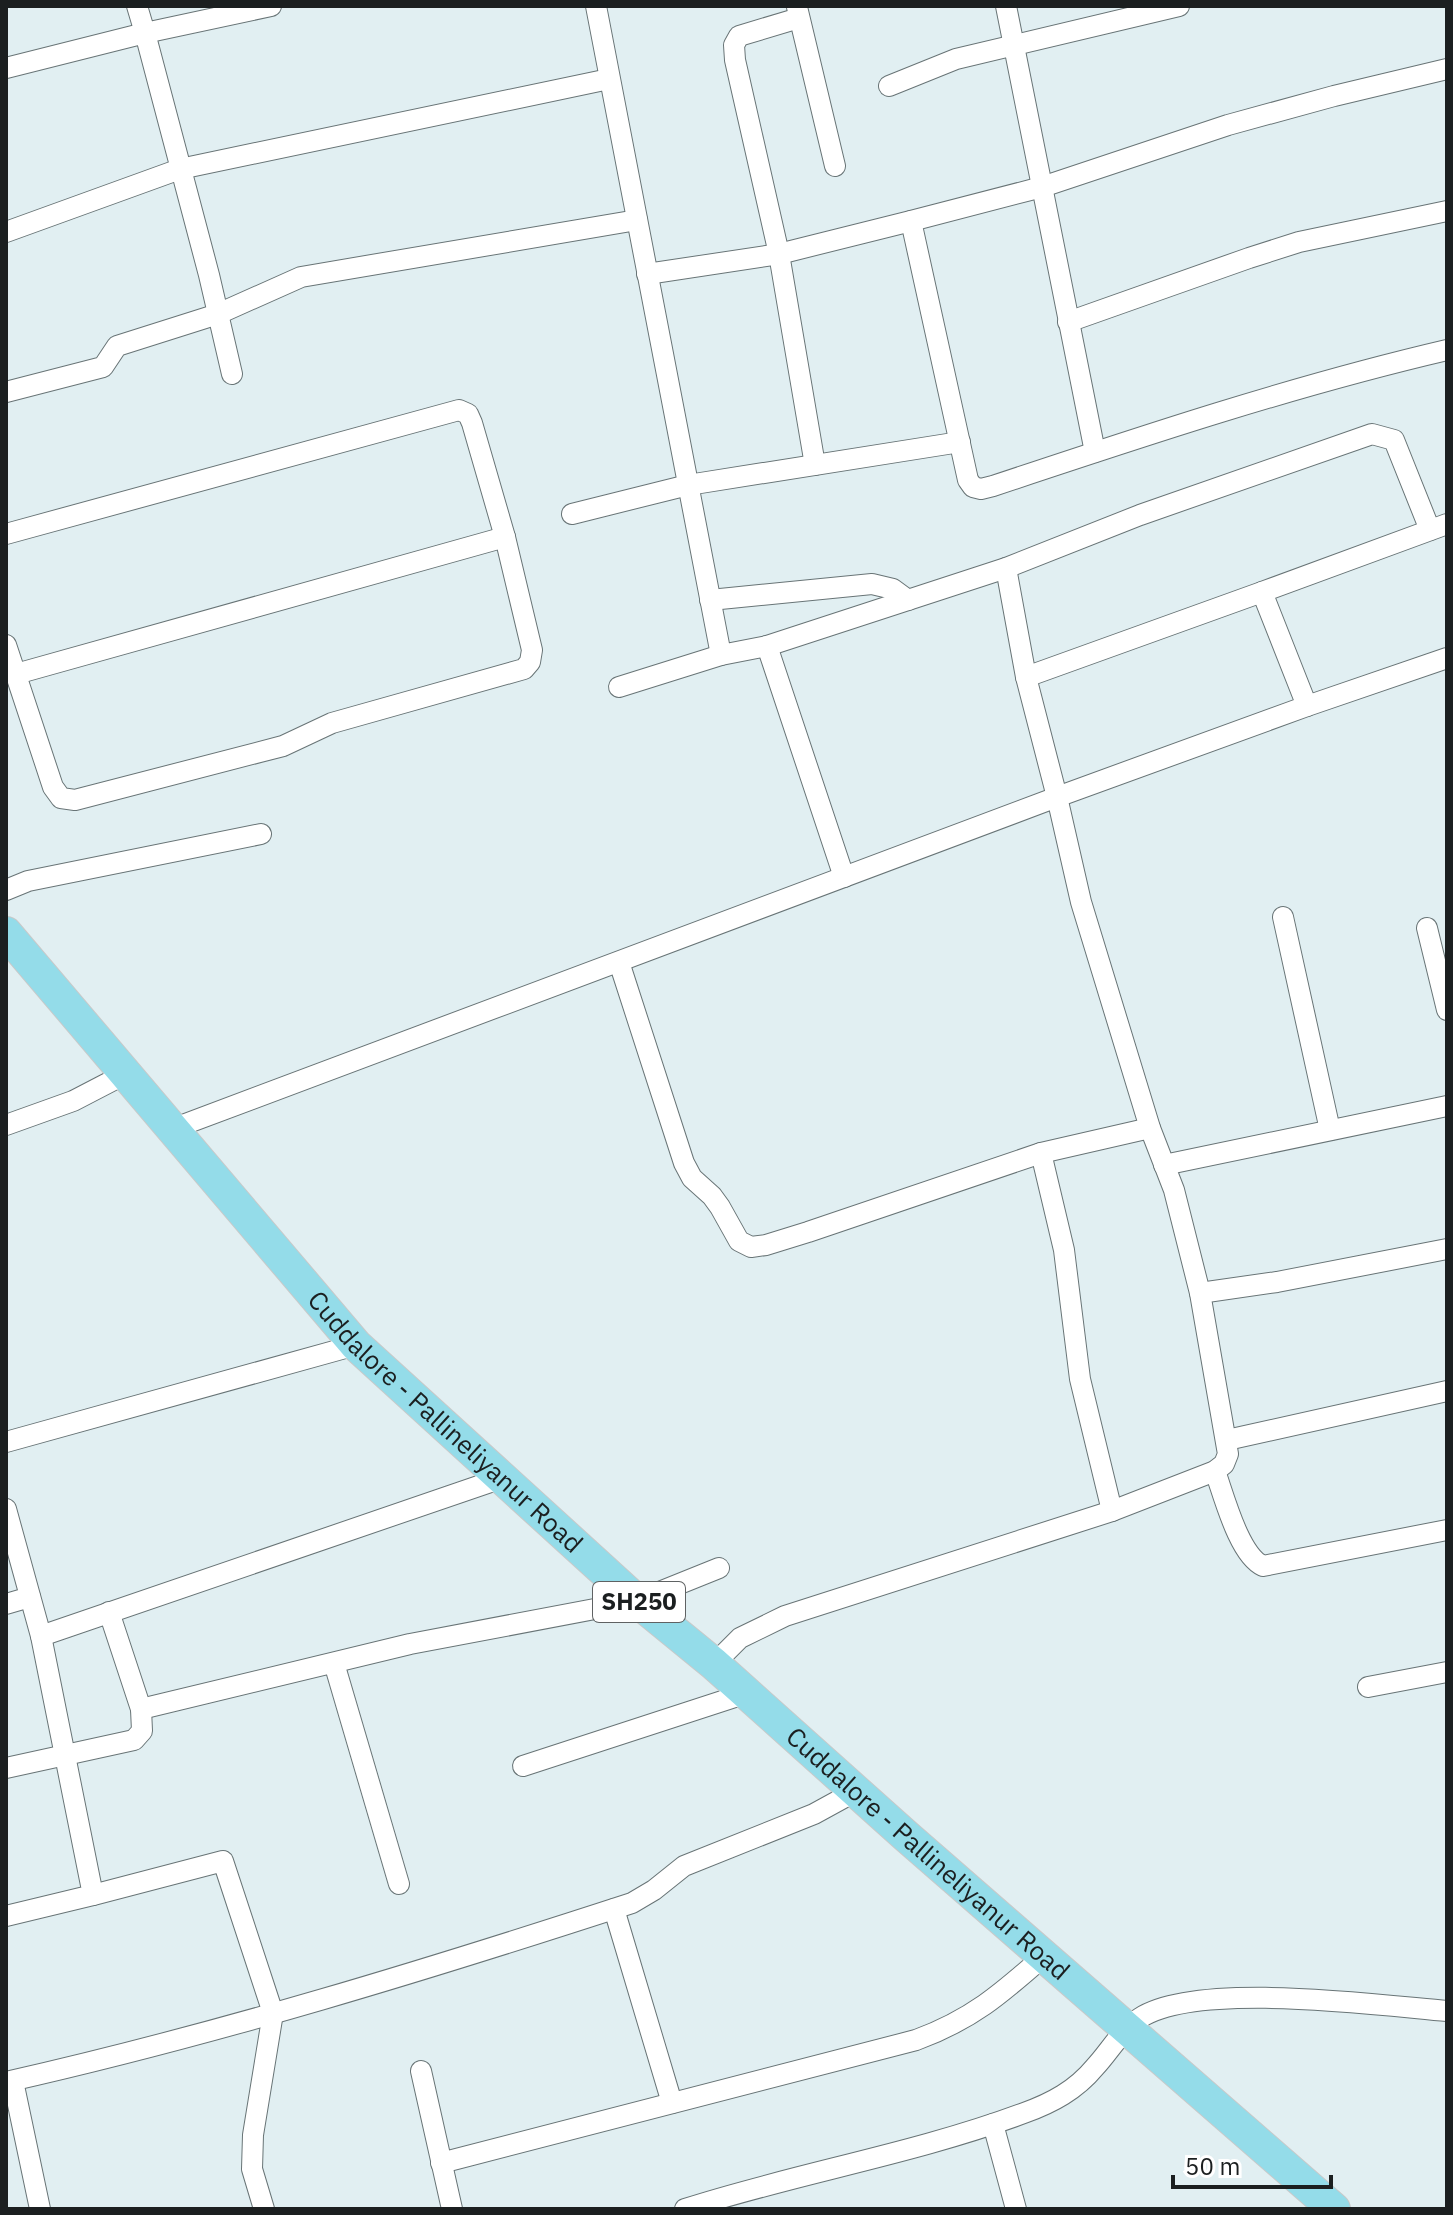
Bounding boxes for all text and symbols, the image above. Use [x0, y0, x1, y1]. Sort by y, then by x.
street label: Cuddalore - Pallineliyanur Road [301, 1283, 591, 1560]
road number: SH250 [593, 1582, 685, 1622]
street label: Cuddalore - Pallineliyanur Road [779, 1719, 1077, 1987]
scale bar [1173, 2139, 1331, 2189]
text: 50 m [1185, 2150, 1240, 2182]

